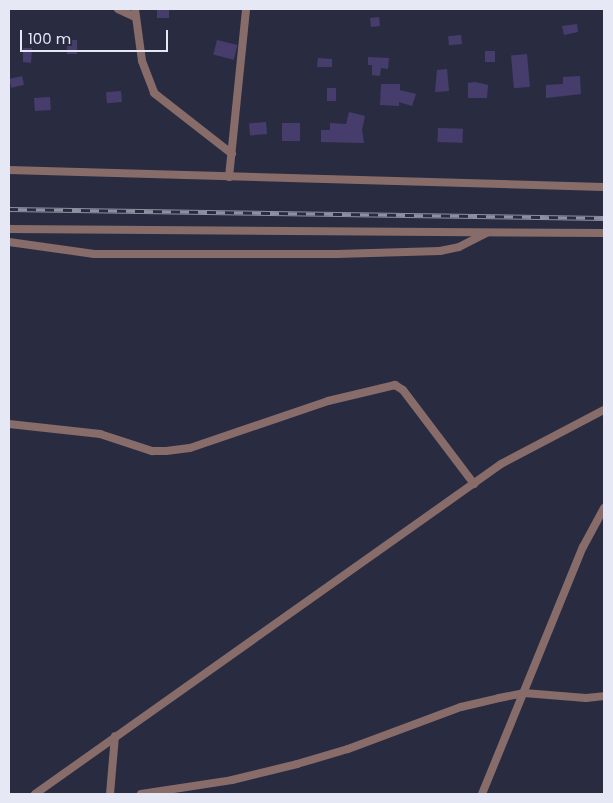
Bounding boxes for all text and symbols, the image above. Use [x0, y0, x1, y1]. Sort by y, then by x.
scale bar [22, 20, 170, 52]
text: 100 m [28, 28, 71, 49]

